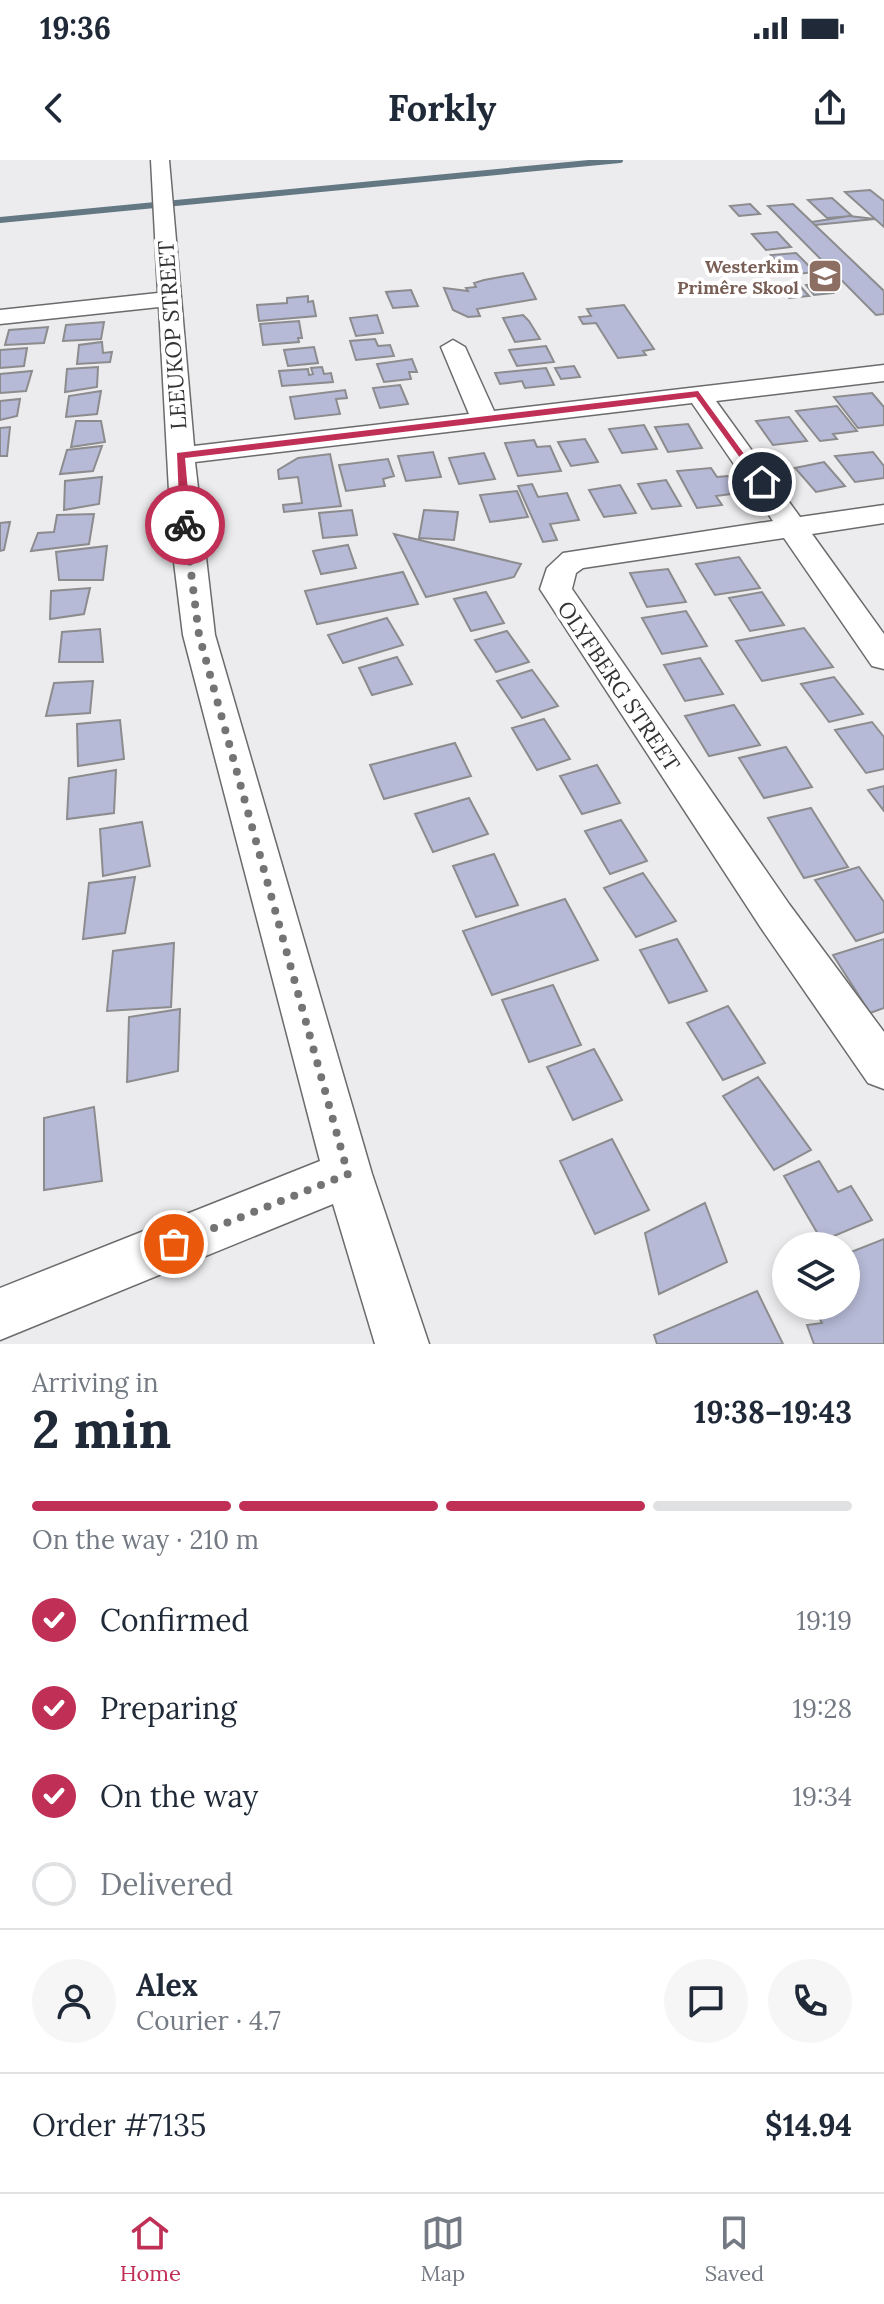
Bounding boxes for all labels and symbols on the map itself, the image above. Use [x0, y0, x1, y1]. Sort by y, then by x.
street label: LEEUKOP STREET [151, 240, 193, 430]
place label: Westerkim Primêre Skool [677, 255, 799, 299]
school or university icon: Westerkim Primêre Skool [806, 257, 844, 295]
pin [728, 448, 796, 516]
courier [145, 485, 225, 565]
street label: OLYFBERG STREET [552, 595, 686, 777]
pin [140, 1210, 208, 1278]

